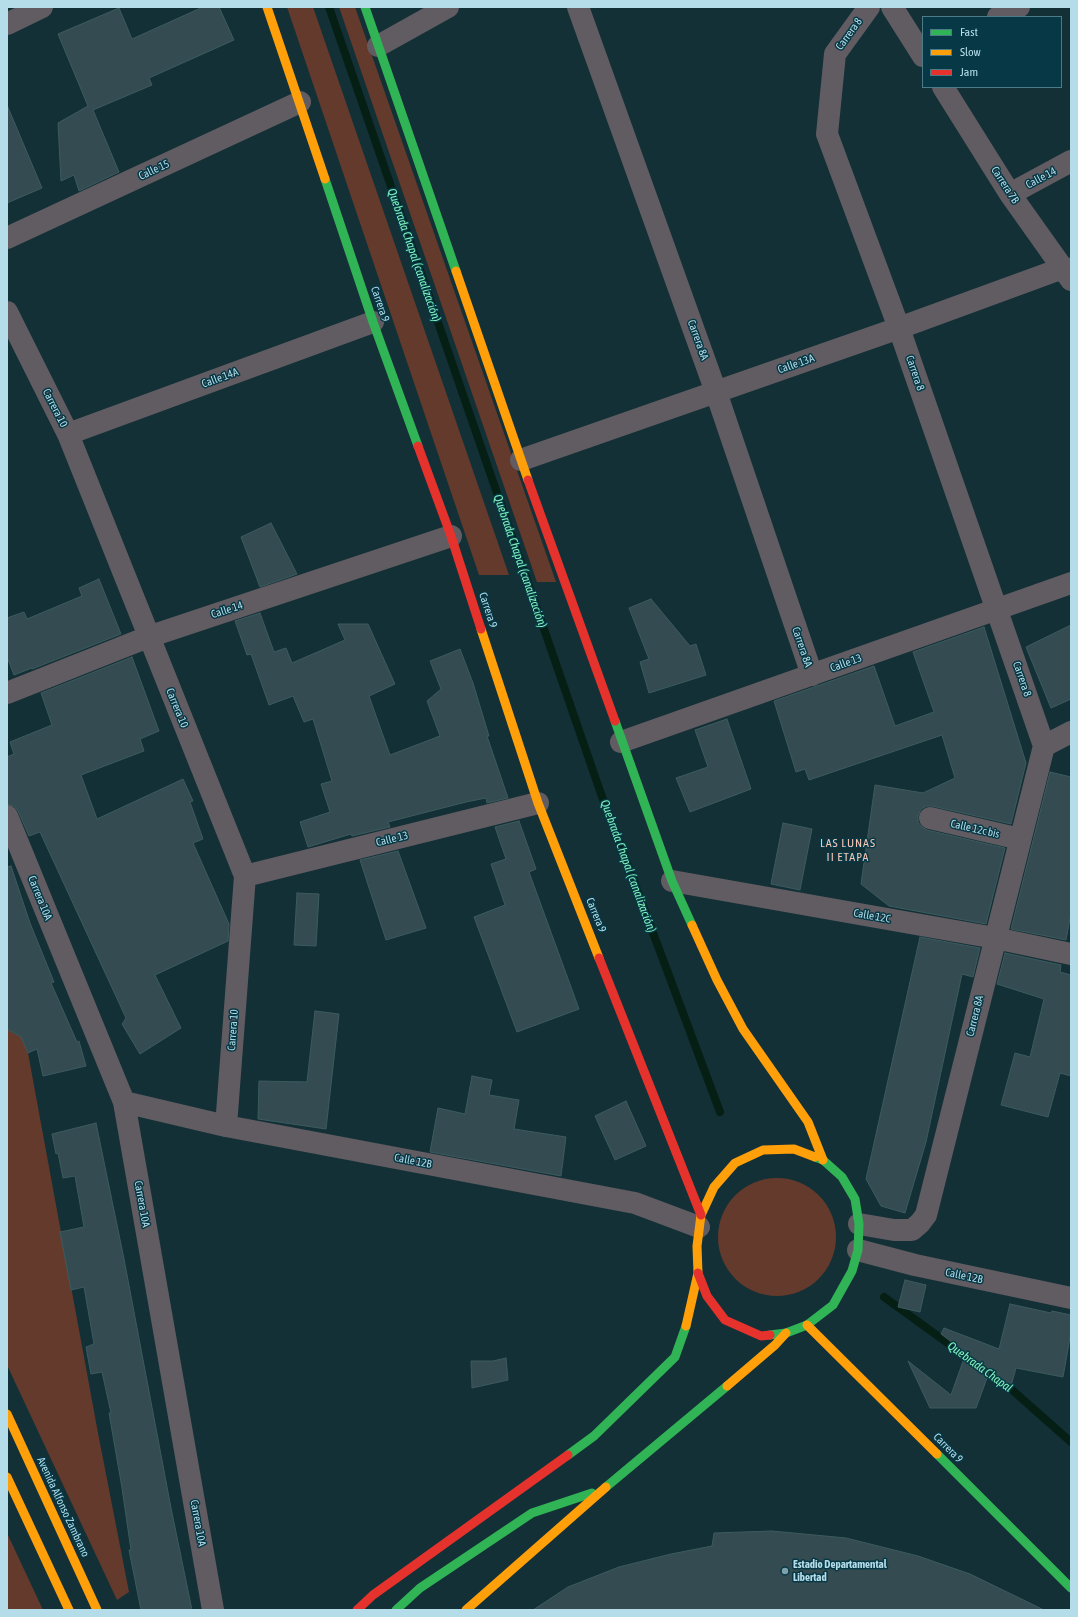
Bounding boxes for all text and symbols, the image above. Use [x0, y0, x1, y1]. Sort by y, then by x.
street label: Carrera 8 [833, 15, 865, 53]
legend [922, 16, 1062, 88]
text: Fast [960, 25, 978, 39]
text: Slow [960, 45, 981, 59]
text: Jam [960, 65, 978, 79]
street label: Calle 15 [136, 157, 172, 183]
street label: Carrera 7B [988, 164, 1022, 206]
street label: Calle 14 [1023, 165, 1059, 191]
water label: Quebrada Chapal (canalización) [384, 186, 444, 324]
street label: Carrera 9 [368, 285, 392, 323]
street label: Carrera 8A [685, 318, 711, 362]
street label: Calle 13A [776, 352, 816, 376]
street label: Carrera 8 [903, 354, 927, 392]
street label: Calle 14A [200, 365, 240, 391]
street label: Carrera 10 [40, 386, 70, 430]
water label: Quebrada Chapal (canalización) [490, 492, 550, 630]
street label: Carrera 9 [476, 591, 500, 629]
street label: Calle 14 [209, 599, 245, 621]
street label: Carrera 8A [789, 625, 815, 669]
street label: Calle 13 [828, 651, 864, 675]
street label: Carrera 8 [1010, 660, 1034, 698]
street label: Carrera 10 [163, 686, 191, 730]
water label: Quebrada Chapal (canalización) [597, 798, 659, 934]
street label: Calle 12c bis [949, 817, 1001, 841]
street label: Calle 13 [375, 829, 409, 849]
district label: LAS LUNAS II ETAPA [820, 836, 876, 864]
street label: Carrera 10A [25, 874, 55, 922]
street label: Carrera 9 [583, 896, 609, 934]
street label: Calle 12C [852, 906, 892, 926]
street label: Carrera 8A [964, 994, 986, 1038]
street label: Carrera 10 [225, 1009, 241, 1051]
street label: Calle 12B [393, 1151, 433, 1171]
street label: Carrera 10A [131, 1180, 153, 1228]
street label: Calle 12B [944, 1266, 984, 1286]
water label: Quebrada Chapal [945, 1339, 1015, 1395]
street label: Carrera 9 [930, 1430, 966, 1466]
street label: Avenida Alfonso Zambrano [34, 1455, 92, 1559]
street label: Carrera 10A [187, 1499, 209, 1547]
place label: Estadio Departamental Libertad [793, 1558, 887, 1584]
marker: Estadio Departamental Libertad [780, 1566, 790, 1576]

